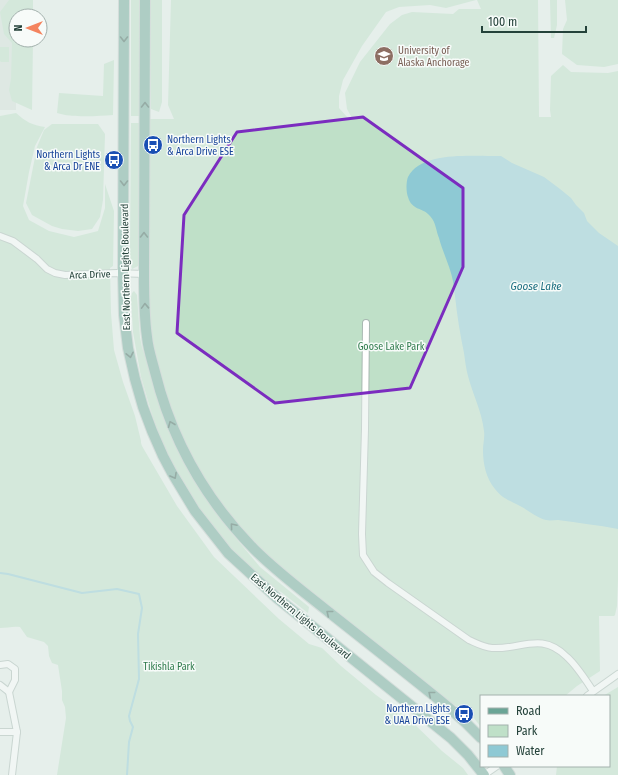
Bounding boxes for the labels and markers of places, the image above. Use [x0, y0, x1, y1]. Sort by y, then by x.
school or university icon: University of Alaska Anchorage [373, 45, 395, 67]
place label: University of Alaska Anchorage [398, 45, 470, 69]
bus stop icon: Northern Lights & Arca Drive ESE [142, 134, 164, 156]
place label: Northern Lights & Arca Drive ESE [167, 134, 234, 158]
place label: Northern Lights & Arca Dr ENE [36, 149, 100, 173]
bus stop icon: Northern Lights & Arca Dr ENE [103, 149, 125, 171]
place label: Northern Lights & UAA Drive ESE [385, 703, 450, 727]
bus stop icon: Northern Lights & UAA Drive ESE [453, 703, 475, 725]

